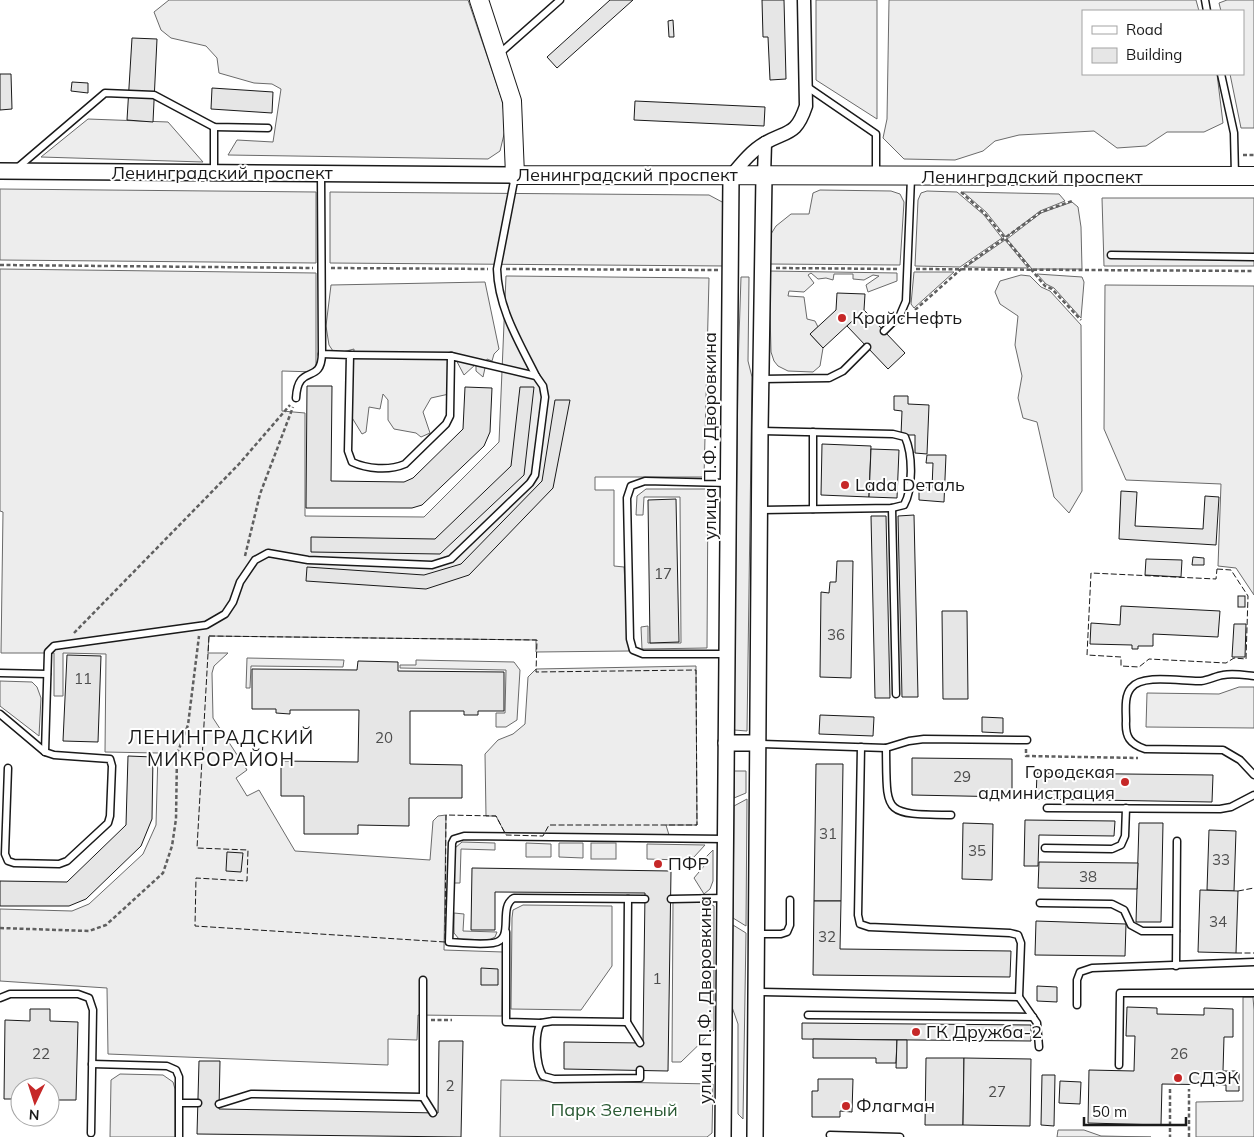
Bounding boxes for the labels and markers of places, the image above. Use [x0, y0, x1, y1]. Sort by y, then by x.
place label: КрайсНефть [852, 306, 962, 329]
marker: КрайсНефть [836, 312, 848, 324]
place label: Lada Dеталь [855, 473, 965, 496]
marker: Lada Dеталь [839, 479, 851, 491]
place label: Городская администрация [978, 760, 1115, 804]
marker: Городская администрация [1119, 776, 1131, 788]
place label: ПФР [668, 852, 709, 875]
marker: ПФР [652, 858, 664, 870]
place label: ГК Дружба-2 [926, 1020, 1042, 1043]
marker: ГК Дружба-2 [910, 1026, 922, 1038]
place label: СДЭК [1188, 1066, 1239, 1089]
marker: СДЭК [1172, 1072, 1184, 1084]
place label: Флагман [856, 1094, 935, 1117]
marker: Флагман [840, 1100, 852, 1112]

